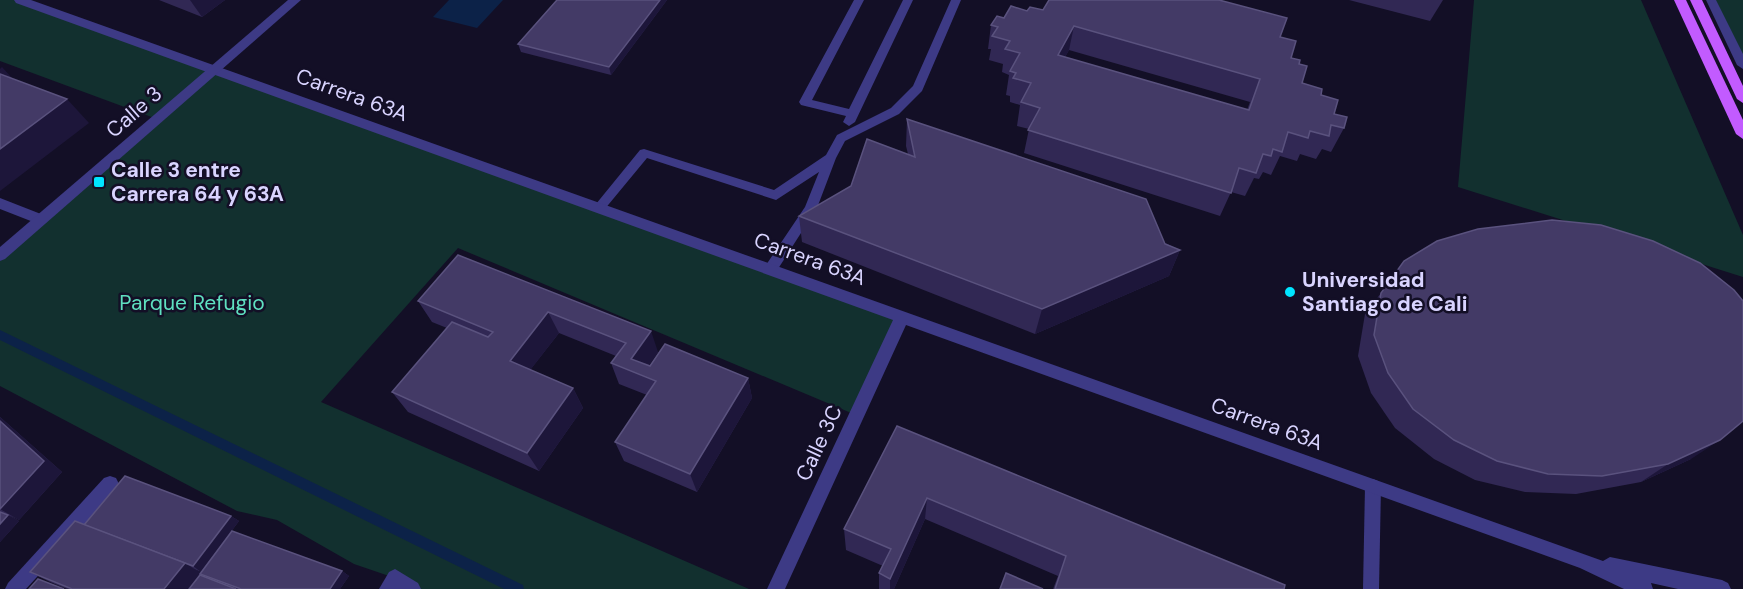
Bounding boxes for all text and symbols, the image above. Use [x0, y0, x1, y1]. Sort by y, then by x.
street label: Carrera 63A [292, 62, 412, 128]
street label: Calle 3 [100, 80, 168, 144]
place label: Calle 3 entre Carrera 64 y 63A [111, 156, 284, 208]
marker: Calle 3 entre Carrera 64 y 63A [92, 175, 106, 189]
street label: Carrera 63A [750, 226, 870, 292]
place label: Universidad Santiago de Cali [1302, 266, 1467, 318]
marker: Universidad Santiago de Cali [1283, 285, 1297, 299]
park label: Parque Refugio [119, 289, 265, 317]
street label: Carrera 63A [1207, 391, 1327, 457]
street label: Calle 3C [789, 400, 849, 486]

